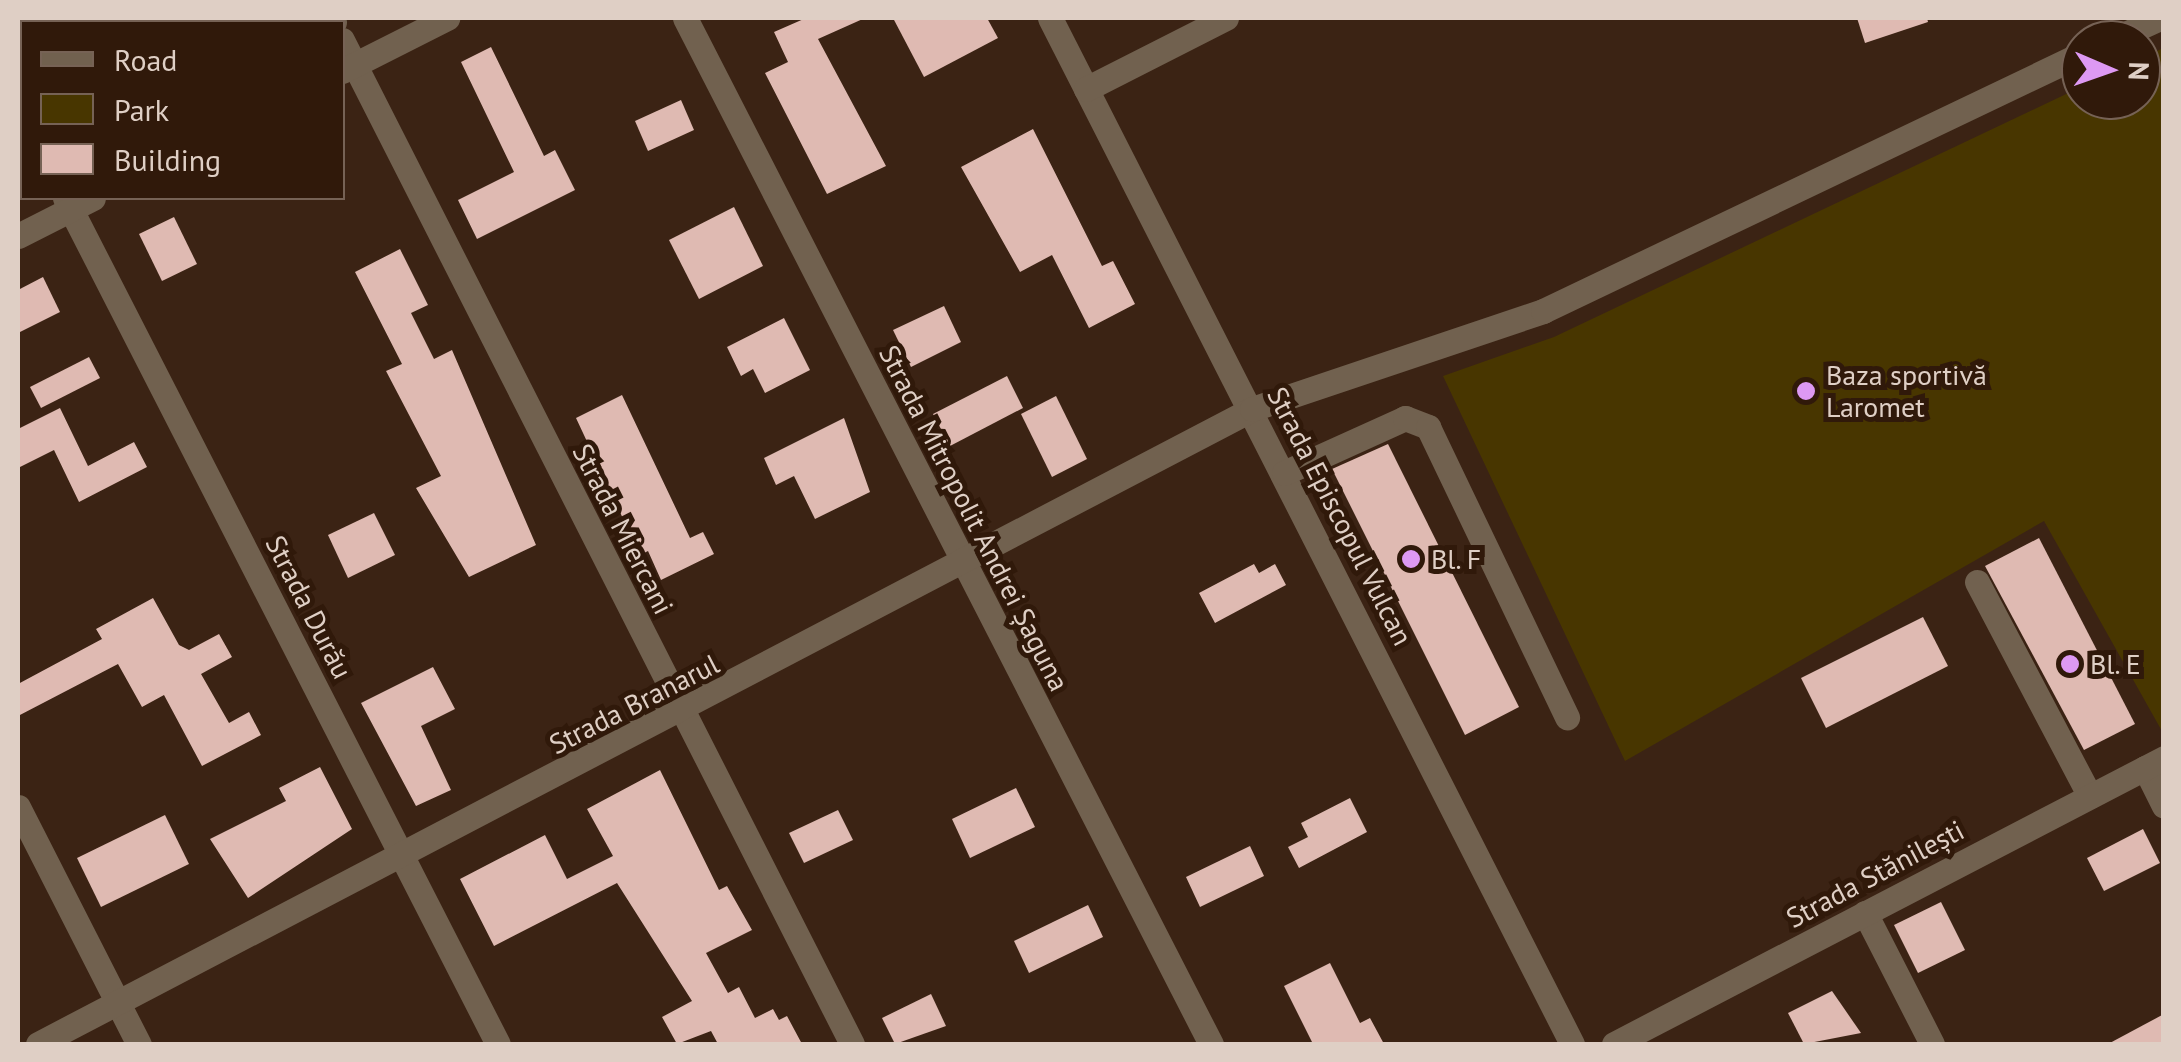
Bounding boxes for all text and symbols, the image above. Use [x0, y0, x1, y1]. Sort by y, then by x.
legend [20, 20, 345, 200]
north arrow [2061, 20, 2161, 120]
text: Road [114, 40, 178, 79]
text: N [2121, 61, 2158, 81]
text: Park [114, 90, 169, 129]
text: Building [114, 140, 221, 179]
street label: Strada Mitropolit Andrei Șaguna [872, 339, 1076, 697]
place label: Baza sportivă Laromet [1826, 358, 1987, 424]
marker: Baza sportivă Laromet [1795, 380, 1817, 402]
street label: Strada Episcopul Vulcan [1260, 381, 1420, 651]
street label: Strada Miercani [566, 438, 680, 620]
street label: Strada Durău [259, 530, 359, 684]
place label: Bl. F [1431, 542, 1483, 576]
marker: Bl. F [1400, 548, 1422, 570]
street label: Strada Branarul [544, 647, 724, 761]
place label: Bl. E [2090, 647, 2143, 681]
marker: Bl. E [2059, 653, 2081, 675]
street label: Strada Stănilești [1780, 813, 1970, 935]

